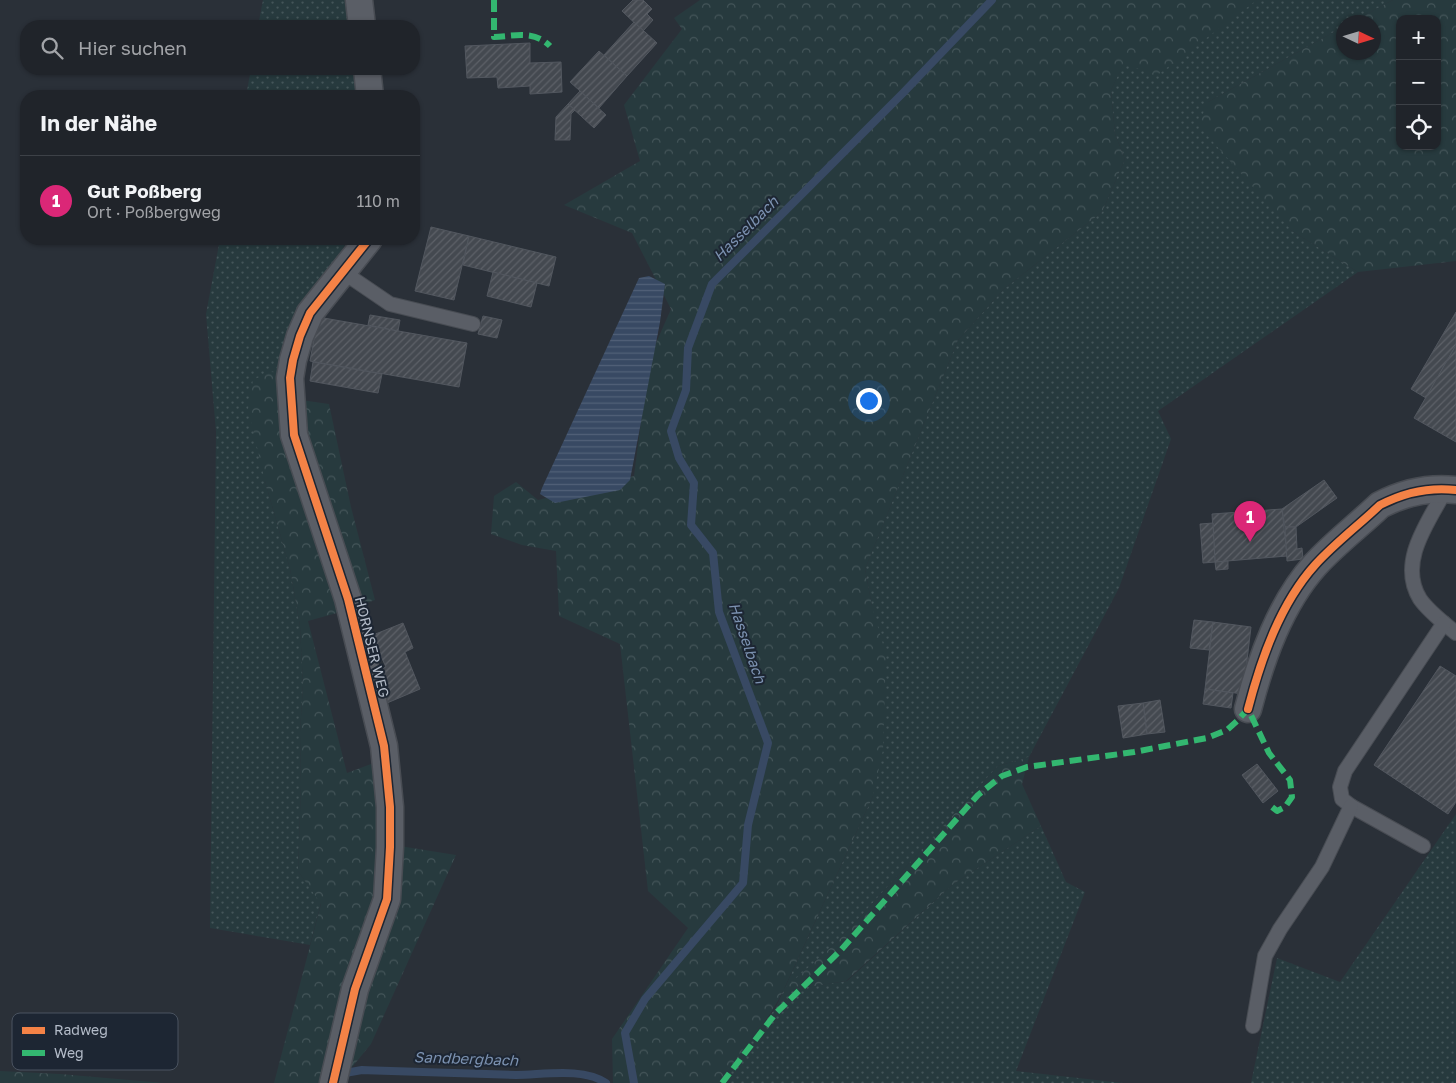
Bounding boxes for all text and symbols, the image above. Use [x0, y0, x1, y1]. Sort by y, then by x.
north arrow [1336, 15, 1381, 60]
map controls [1396, 15, 1441, 150]
button: + [1396, 15, 1441, 60]
search box [20, 20, 420, 75]
icon: search [38, 34, 66, 62]
text: Hier suchen [78, 36, 187, 59]
button: − [1396, 60, 1441, 105]
button: locate [1396, 105, 1441, 150]
text: In der Nähe [40, 110, 157, 136]
text: Gut Poßberg [87, 179, 202, 202]
text: 1 [52, 191, 60, 211]
text: 110 m [356, 191, 400, 211]
water label: Hasselbach [709, 192, 782, 264]
text: Ort · Poßbergweg [87, 202, 221, 222]
your location [856, 388, 882, 414]
pin: 1 [1234, 501, 1266, 542]
street label: HORNSER WEG [352, 595, 393, 699]
water label: Hasselbach [726, 600, 770, 686]
legend [12, 1013, 178, 1070]
text: Radweg [54, 1021, 108, 1038]
text: Weg [54, 1044, 84, 1061]
water label: Sandbergbach [413, 1047, 519, 1070]

